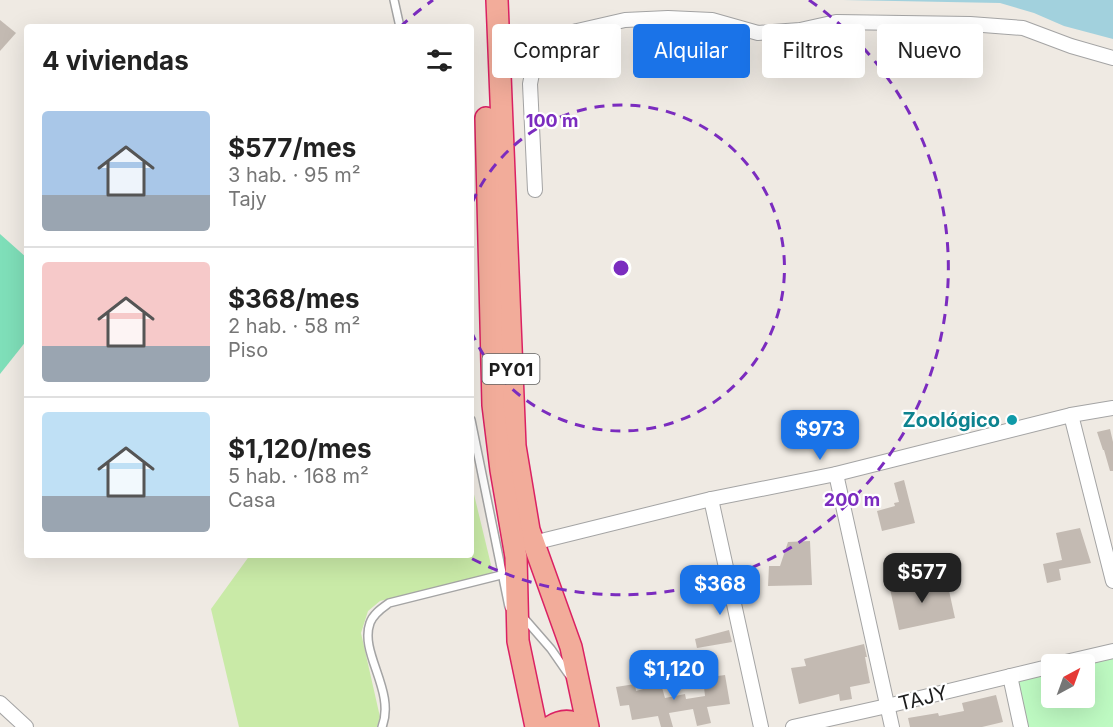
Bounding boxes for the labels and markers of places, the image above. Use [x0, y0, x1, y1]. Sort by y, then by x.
centre of rings [611, 258, 631, 278]
place label: Zoológico [902, 408, 1000, 432]
pin: $973 [784, 410, 856, 461]
marker: Zoológico [1005, 413, 1019, 427]
pin: $577 [886, 553, 958, 604]
pin: $368 [684, 565, 756, 616]
pin: $1,120 [625, 650, 723, 701]

